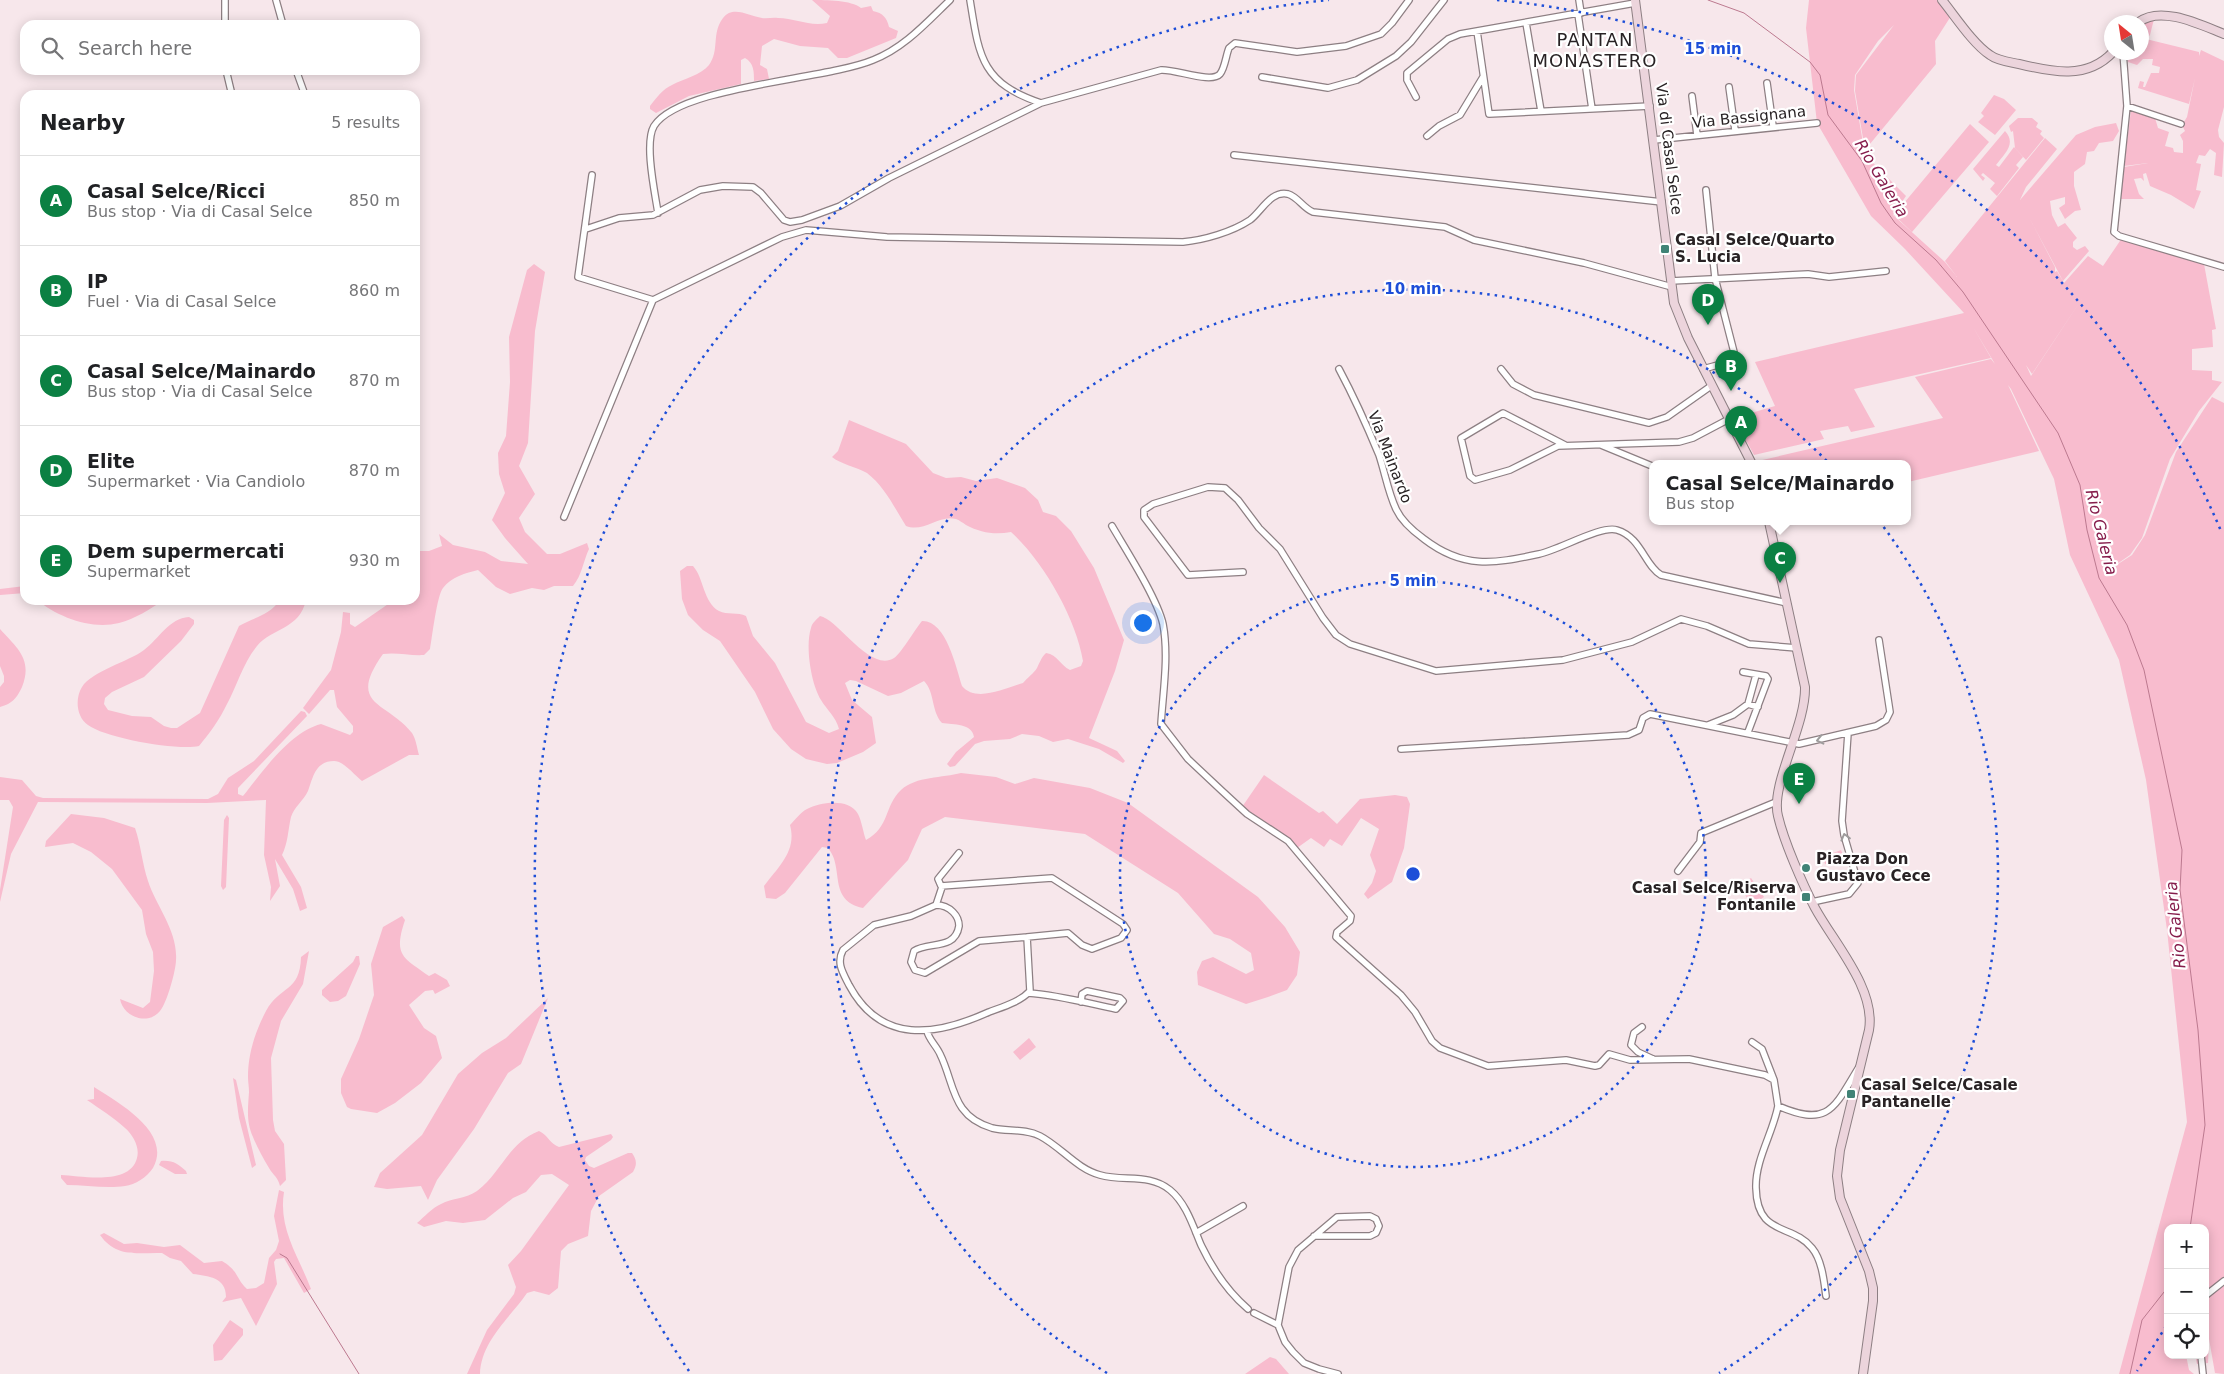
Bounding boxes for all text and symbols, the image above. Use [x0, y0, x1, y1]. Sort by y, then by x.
north arrow [2104, 15, 2149, 60]
search box [20, 20, 420, 75]
district label: PANTAN MONASTERO [1533, 29, 1657, 71]
icon: search [38, 34, 66, 62]
text: Search here [78, 37, 192, 59]
text: 15 min [1684, 40, 1742, 58]
street label: Via di Casal Selce [1652, 82, 1686, 216]
street label: Via Bassignana [1691, 102, 1807, 132]
text: Nearby [40, 111, 125, 135]
text: 5 results [331, 113, 400, 132]
water label: Rio Galeria [1851, 136, 1912, 221]
text: Casal Selce/Ricci [87, 180, 265, 202]
text: A [50, 191, 62, 210]
text: 850 m [349, 191, 400, 210]
text: Bus stop · Via di Casal Selce [87, 202, 313, 221]
place label: Casal Selce/Quarto S. Lucia [1675, 231, 1835, 266]
marker: Casal Selce/Quarto S. Lucia [1659, 243, 1671, 255]
text: IP [87, 270, 108, 292]
text: 10 min [1384, 280, 1442, 298]
text: B [50, 281, 62, 300]
text: 860 m [349, 281, 400, 300]
pin: D [1692, 284, 1724, 325]
text: Fuel · Via di Casal Selce [87, 292, 276, 311]
pin: B [1715, 350, 1747, 391]
text: Casal Selce/Mainardo [87, 360, 316, 382]
text: C [50, 371, 62, 390]
text: 870 m [349, 371, 400, 390]
text: Bus stop · Via di Casal Selce [87, 382, 313, 401]
pin: A [1725, 406, 1757, 447]
street label: Via Mainardo [1364, 408, 1416, 506]
text: Elite [87, 450, 135, 472]
popup [1649, 460, 1911, 525]
text: D [49, 461, 63, 480]
text: 870 m [349, 461, 400, 480]
text: Supermarket · Via Candiolo [87, 472, 305, 491]
text: Casal Selce/Mainardo [1666, 472, 1894, 494]
water label: Rio Galeria [2082, 487, 2121, 577]
text: Bus stop [1666, 494, 1735, 513]
text: Dem supermercati [87, 540, 285, 562]
pin: C [1764, 542, 1796, 583]
text: E [51, 551, 61, 570]
text: 930 m [349, 551, 400, 570]
text: Supermarket [87, 562, 190, 581]
text: 5 min [1389, 572, 1437, 590]
your location [1130, 610, 1156, 636]
one-way arrow [1816, 734, 1825, 744]
pin: E [1783, 763, 1815, 804]
one-way arrow [1840, 832, 1851, 841]
place label: Piazza Don Gustavo Cece [1816, 850, 1931, 885]
marker: Piazza Don Gustavo Cece [1800, 862, 1812, 874]
centre of rings [1404, 865, 1422, 883]
place label: Casal Selce/Riserva Fontanile [1632, 879, 1796, 914]
water label: Rio Galeria [2161, 880, 2190, 970]
marker: Casal Selce/Riserva Fontanile [1800, 891, 1812, 903]
place label: Casal Selce/Casale Pantanelle [1861, 1076, 2018, 1111]
marker: Casal Selce/Casale Pantanelle [1845, 1088, 1857, 1100]
map controls [2164, 1224, 2209, 1359]
button: + [2164, 1224, 2209, 1269]
button: − [2164, 1269, 2209, 1314]
button: locate [2164, 1314, 2209, 1359]

